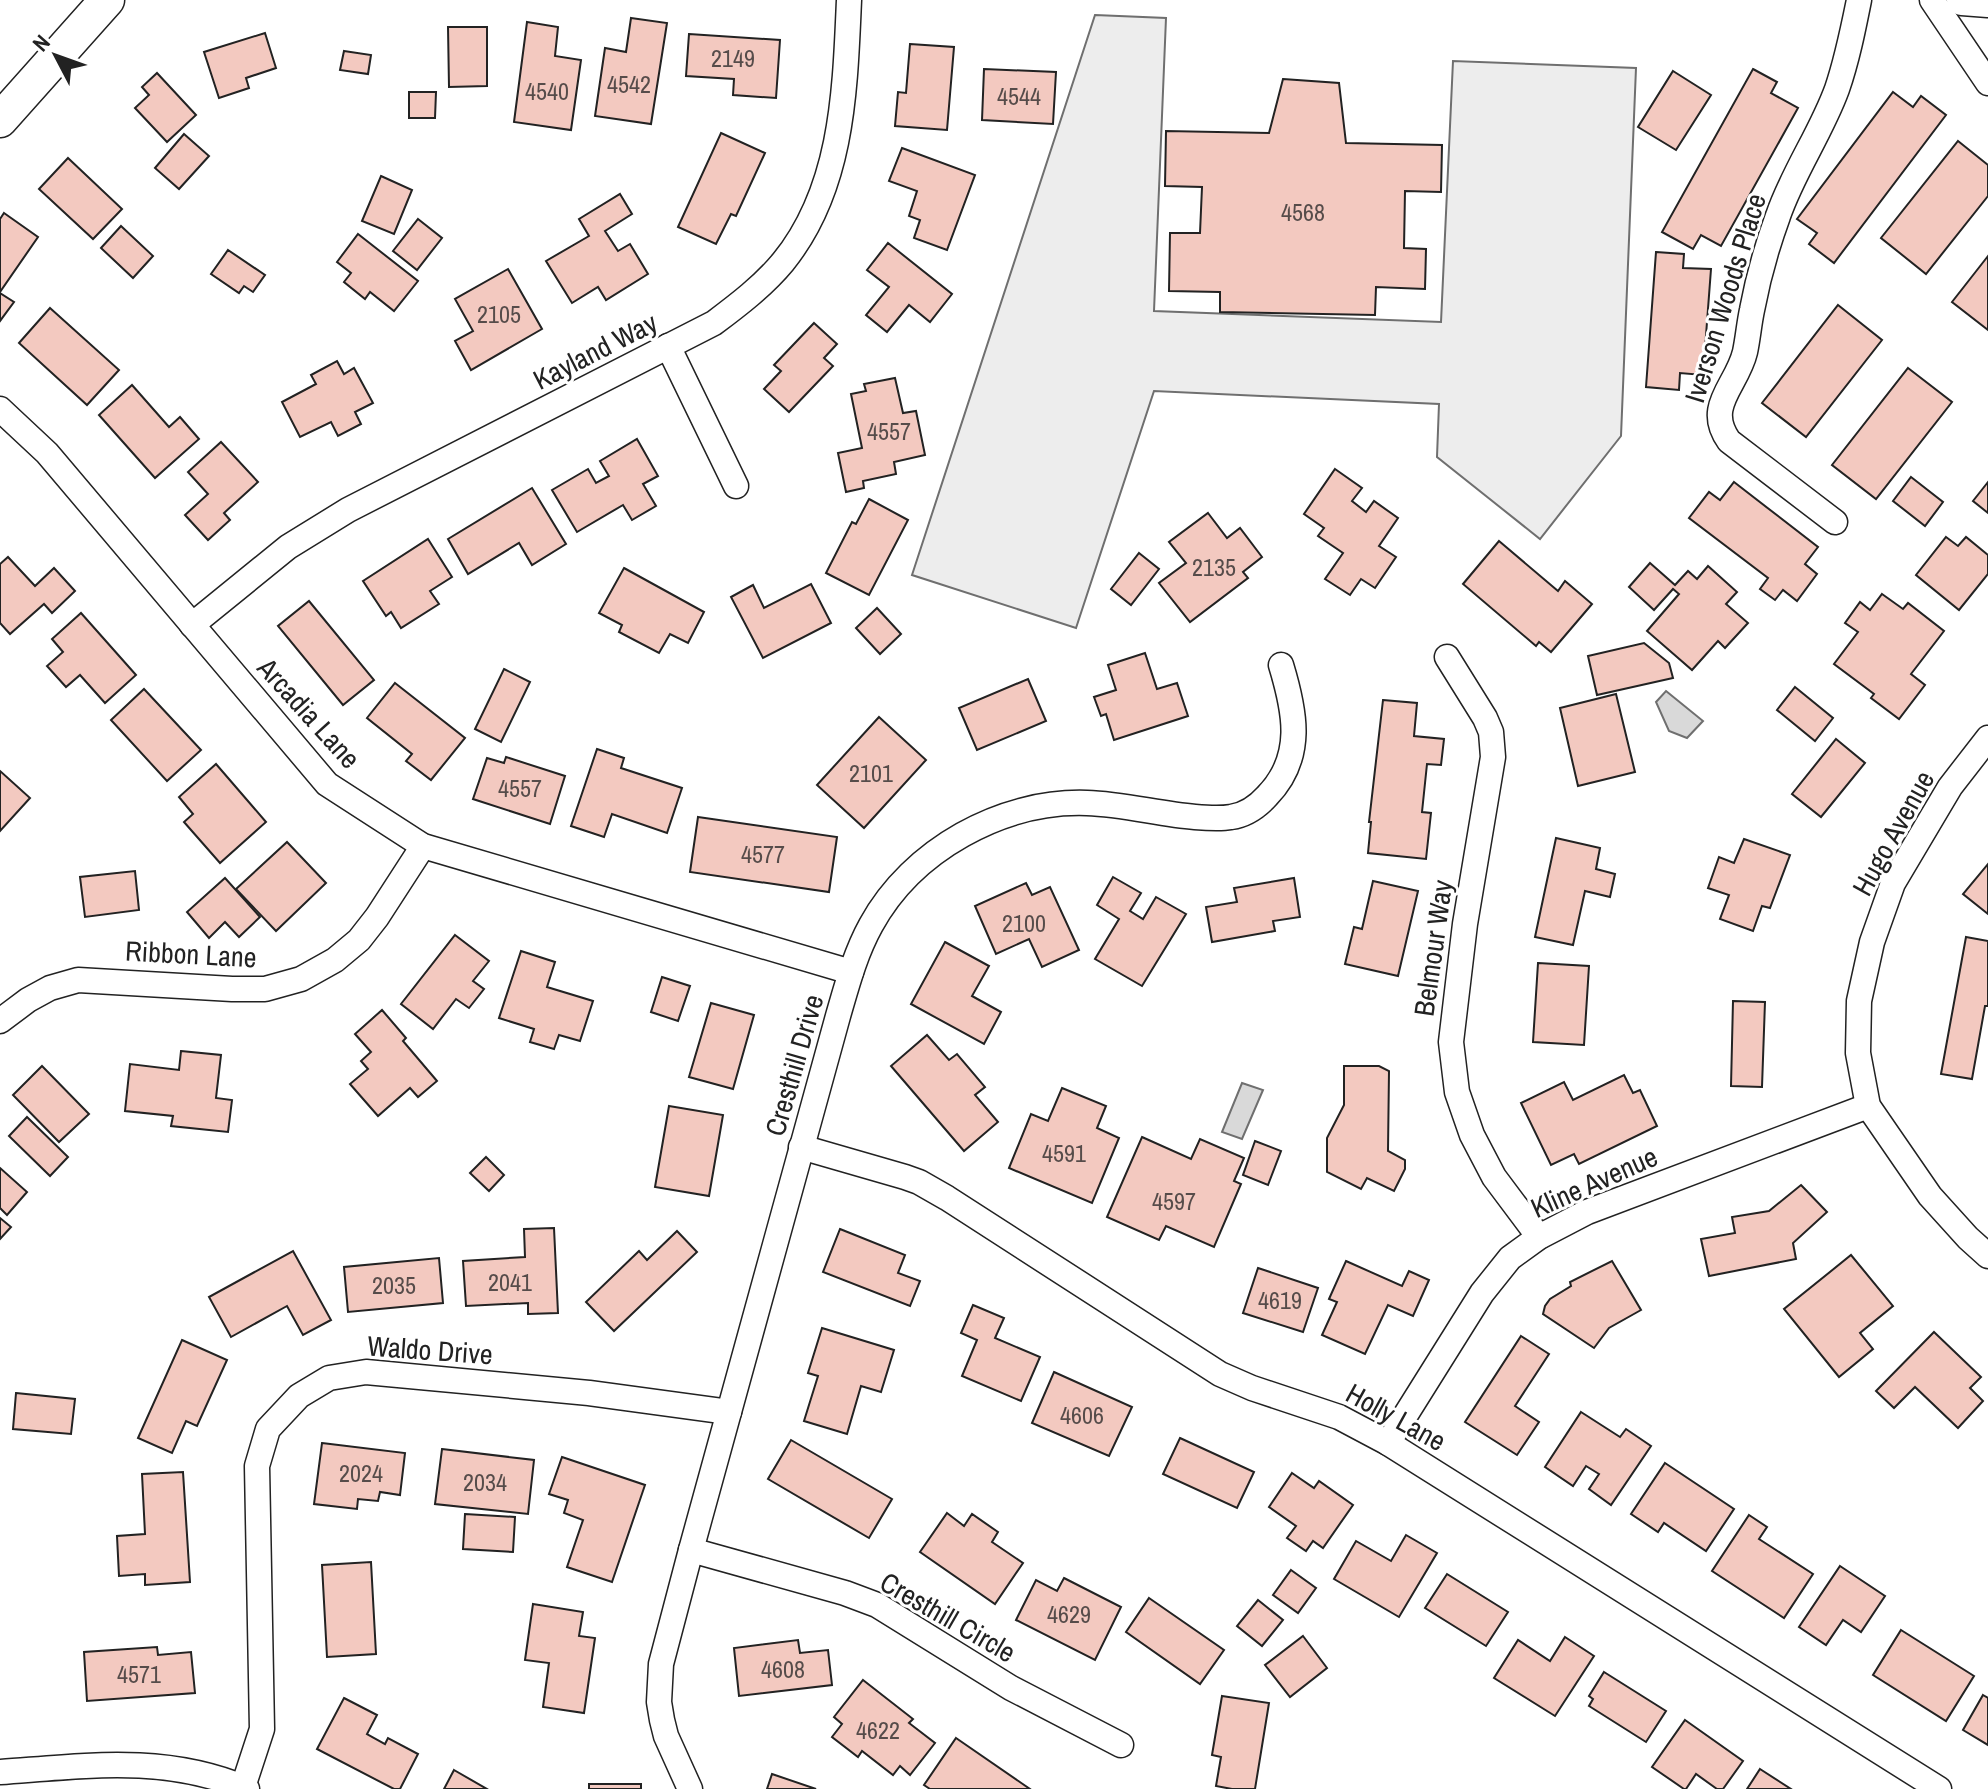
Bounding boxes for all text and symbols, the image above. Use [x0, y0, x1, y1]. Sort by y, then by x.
north arrow [16, 16, 96, 96]
text: N [25, 28, 57, 58]
house number: 2149 [711, 42, 755, 74]
house number: 4542 [607, 68, 651, 100]
house number: 4540 [525, 75, 569, 107]
house number: 4544 [997, 80, 1041, 112]
street label: Iverson Woods Place [1675, 189, 1775, 407]
house number: 4568 [1281, 196, 1325, 228]
house number: 2105 [477, 298, 521, 330]
street label: Kayland Way [526, 303, 664, 398]
house number: 4557 [867, 415, 911, 447]
house number: 2135 [1192, 551, 1236, 583]
street label: Arcadia Lane [249, 649, 369, 776]
house number: 2101 [849, 757, 893, 789]
street label: Hugo Avenue [1843, 764, 1943, 902]
house number: 4557 [498, 772, 542, 804]
house number: 4577 [741, 838, 785, 870]
street label: Belmour Way [1405, 877, 1461, 1018]
house number: 2100 [1002, 907, 1046, 939]
street label: Ribbon Lane [124, 932, 258, 976]
street label: Cresthill Drive [756, 990, 832, 1140]
house number: 4591 [1042, 1137, 1086, 1169]
street label: Kline Avenue [1525, 1137, 1663, 1227]
house number: 4597 [1152, 1185, 1196, 1217]
house number: 2041 [488, 1266, 532, 1298]
house number: 2035 [372, 1269, 416, 1301]
house number: 4619 [1258, 1284, 1302, 1316]
street label: Waldo Drive [366, 1327, 494, 1373]
street label: Holly Lane [1339, 1374, 1453, 1460]
house number: 4606 [1060, 1399, 1104, 1431]
house number: 2024 [339, 1457, 383, 1489]
house number: 2034 [463, 1466, 507, 1498]
street label: Cresthill Circle [873, 1563, 1023, 1671]
house number: 4629 [1047, 1598, 1091, 1630]
house number: 4608 [761, 1653, 805, 1685]
house number: 4571 [117, 1658, 161, 1690]
house number: 4622 [856, 1714, 900, 1746]

